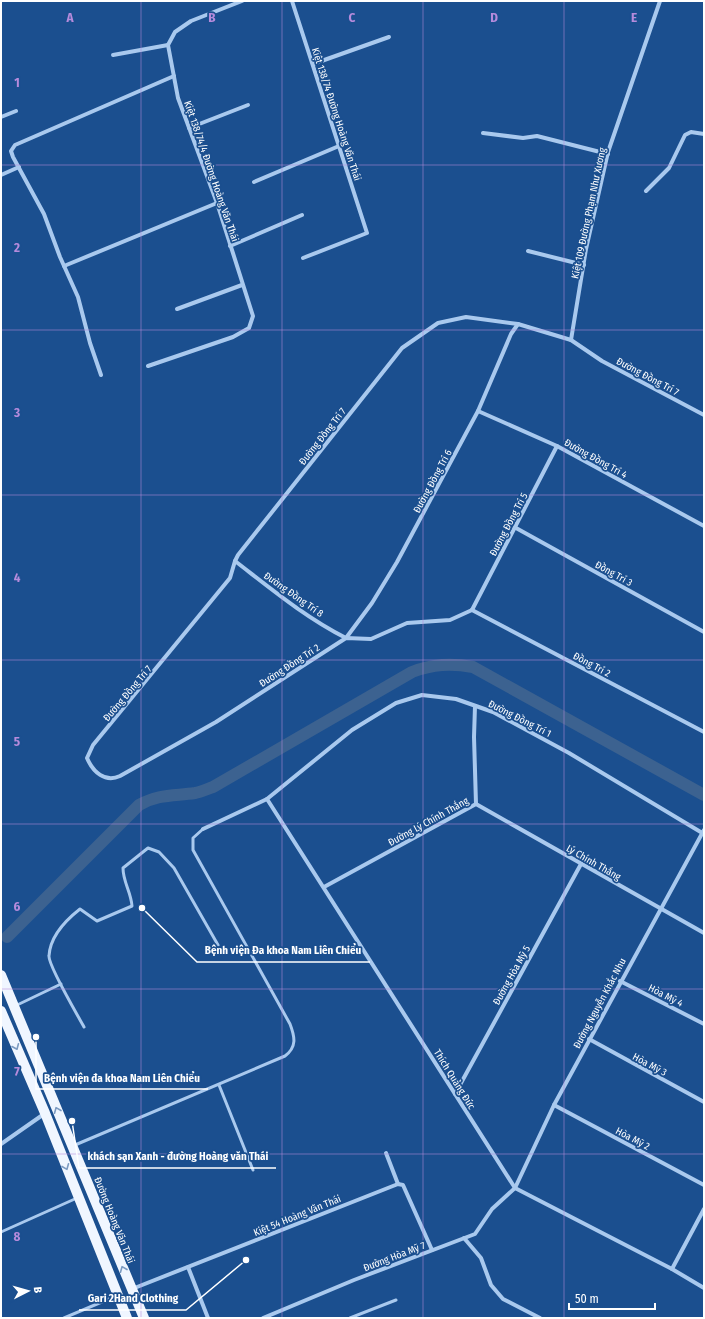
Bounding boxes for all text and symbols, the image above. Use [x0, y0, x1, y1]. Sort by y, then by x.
text: A [65, 10, 74, 25]
text: B [208, 10, 216, 25]
text: C [349, 10, 356, 25]
text: D [490, 10, 498, 25]
text: E [631, 10, 637, 25]
street label: Kiệt 138/74 Đường Hoàng Văn Thái [309, 46, 363, 182]
text: 1 [14, 75, 20, 90]
street label: Kiệt 138/74/4 Đường Hoàng Văn Thái [181, 99, 241, 243]
street label: Kiệt 109 Đường Phạm Như Xương [569, 146, 609, 280]
text: 2 [13, 240, 20, 255]
street label: Đường Đồng Trí 7 [614, 354, 681, 398]
text: 3 [13, 405, 20, 420]
street label: Đường Đồng Trí 7 [296, 405, 349, 468]
street label: Đường Đồng Trí 4 [562, 436, 630, 481]
street label: Đường Đồng Trí 6 [410, 447, 455, 515]
street label: Đường Đồng Trí 5 [486, 490, 531, 558]
street label: Đồng Trí 3 [593, 558, 635, 589]
street label: Đường Đồng Trí 8 [261, 569, 326, 620]
text: 4 [14, 570, 21, 585]
street label: Đường Đồng Trí 2 [257, 641, 322, 690]
street label: Đồng Trí 2 [571, 649, 613, 680]
street label: Đường Đồng Trí 7 [100, 663, 155, 724]
street label: Đường Đồng Trí 1 [486, 697, 554, 740]
text: 5 [14, 734, 20, 749]
street label: Đường Lý Chính Thắng [385, 793, 471, 849]
street label: Lý Chính Thắng [564, 841, 624, 883]
text: 6 [14, 899, 21, 914]
callout: Bệnh viện Đa khoa Nam Liên Chiểu [197, 939, 370, 962]
text: Bệnh viện Đa khoa Nam Liên Chiểu [205, 943, 361, 957]
street label: Đường Hòa Mỹ 5 [491, 943, 533, 1007]
street label: Đường Nguyễn Khắc Nhu [569, 955, 629, 1051]
street label: Hòa Mỹ 4 [646, 982, 685, 1010]
one-way arrow [12, 1043, 20, 1050]
street label: Thích Quảng Đức [431, 1047, 479, 1112]
street label: Hòa Mỹ 3 [630, 1051, 669, 1079]
text: 7 [14, 1064, 20, 1079]
callout: Bệnh viện đa khoa Nam Liên Chiểu [36, 1066, 208, 1089]
text: Bệnh viện đa khoa Nam Liên Chiểu [44, 1071, 200, 1085]
one-way arrow [54, 1107, 62, 1115]
street label: Hòa Mỹ 2 [613, 1125, 652, 1153]
callout: khách sạn Xanh - đường Hoàng văn Thái [79, 1145, 276, 1168]
text: khách sạn Xanh - đường Hoàng văn Thái [88, 1150, 269, 1163]
one-way arrow [62, 1163, 70, 1170]
street label: Đường Hoàng Văn Thái [91, 1175, 137, 1265]
street label: Kiệt 54 Hoàng Văn Thái [252, 1193, 343, 1239]
text: 8 [14, 1229, 21, 1244]
street label: Đường Hòa Mỹ 7 [362, 1240, 427, 1274]
one-way arrow [119, 1266, 127, 1273]
north arrow [8, 1271, 48, 1311]
scale bar [569, 1285, 655, 1311]
text: B [31, 1286, 44, 1294]
callout: Gari 2Hand Clothing [79, 1287, 186, 1310]
text: Gari 2Hand Clothing [88, 1292, 179, 1305]
text: 50 m [575, 1292, 599, 1306]

